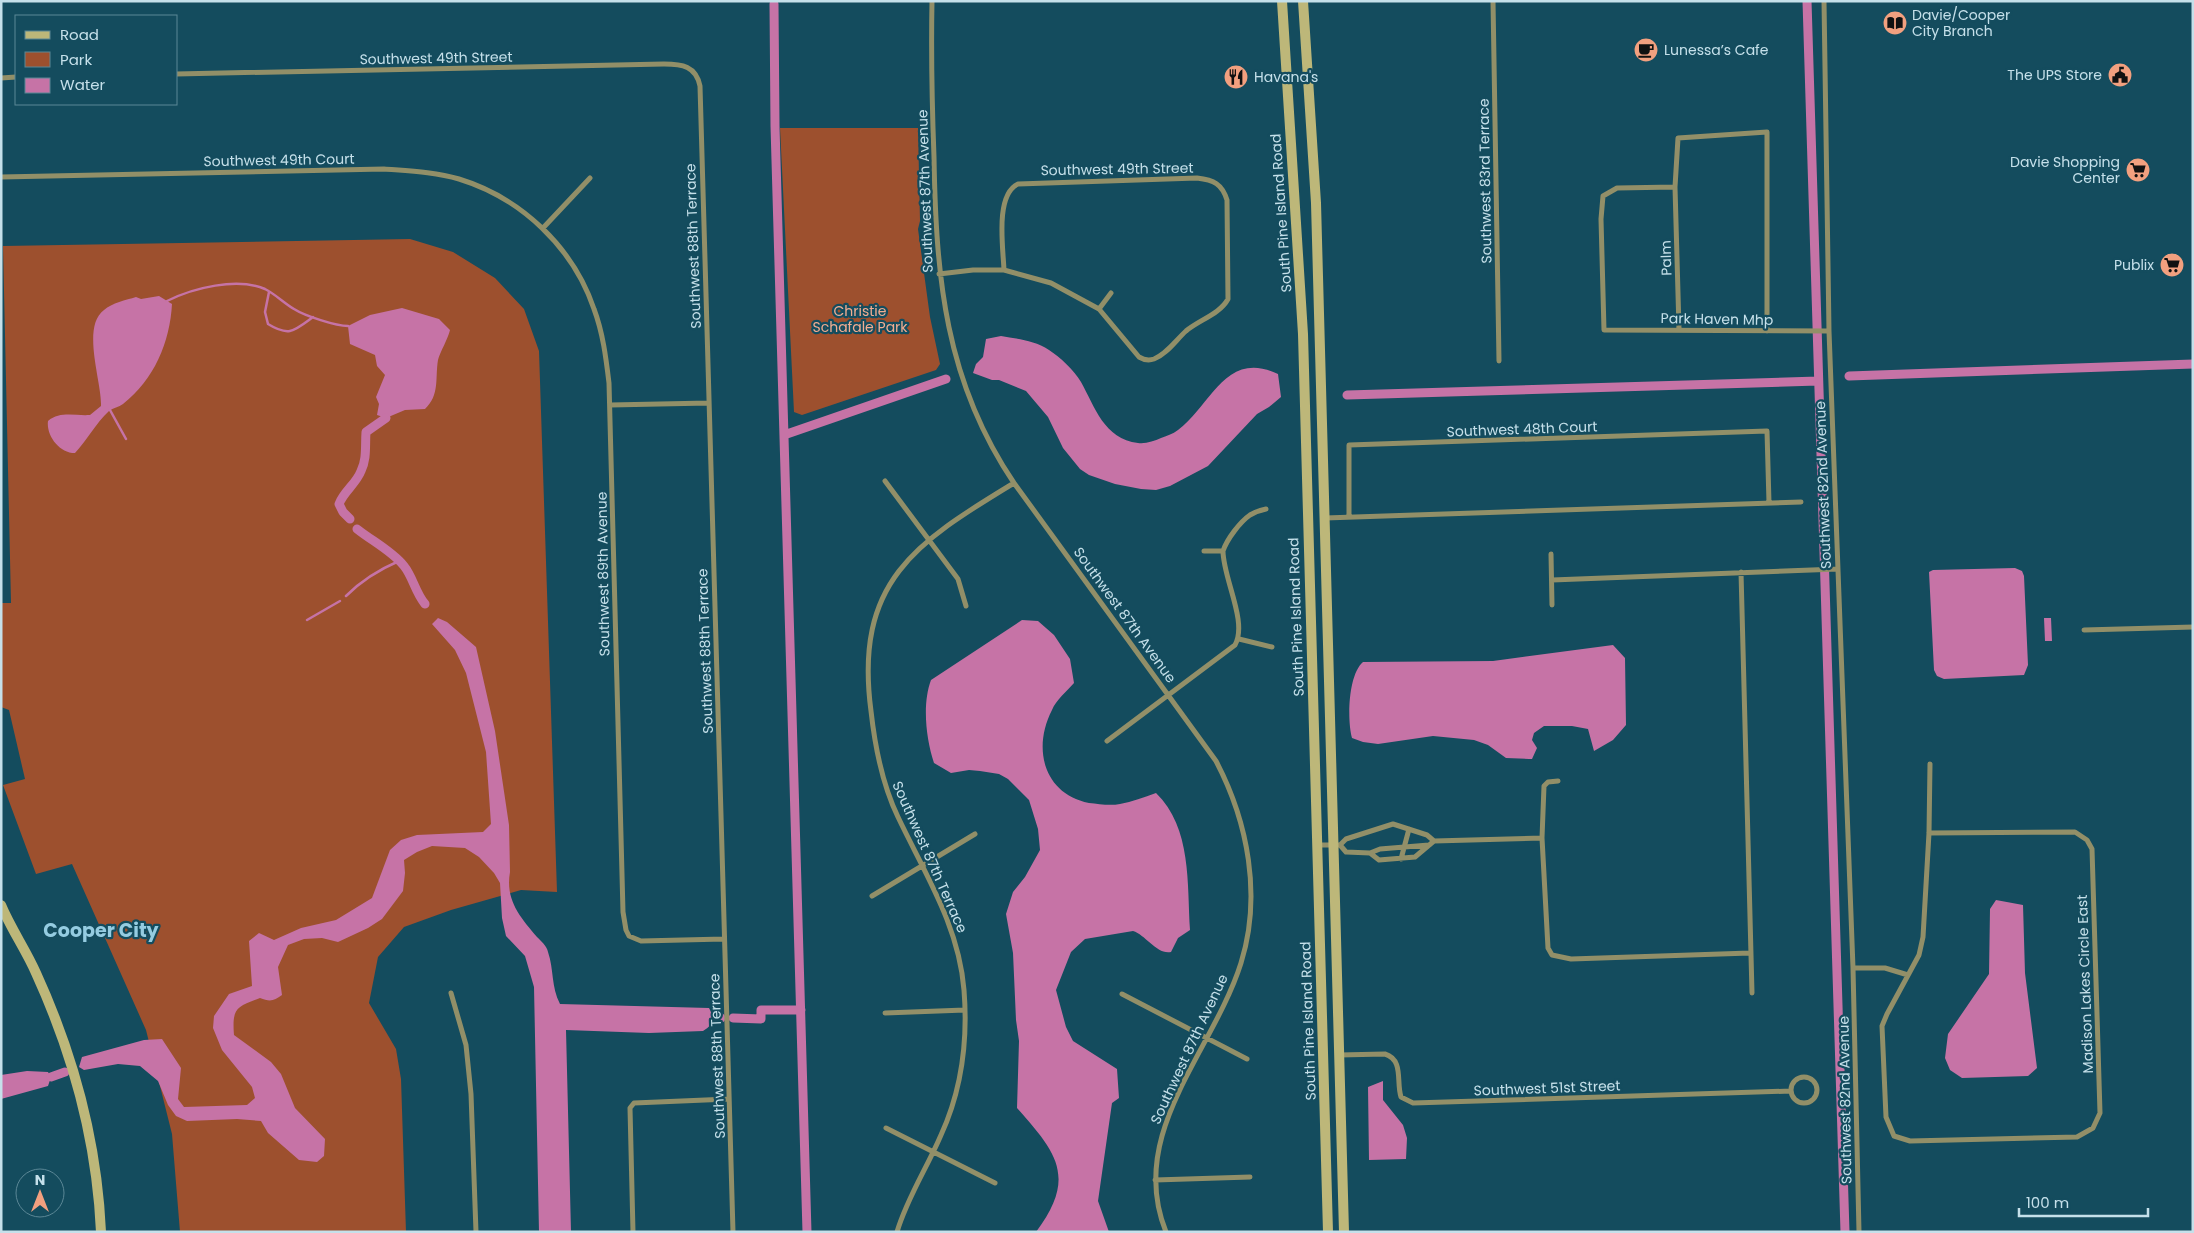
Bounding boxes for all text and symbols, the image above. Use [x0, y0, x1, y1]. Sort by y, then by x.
place label: Davie/Cooper City Branch [1912, 5, 2010, 41]
library icon: Davie/Cooper City Branch [1882, 10, 1908, 36]
legend [15, 15, 178, 105]
text: Road [60, 24, 99, 45]
cafe icon: Lunessa’s Cafe [1633, 37, 1659, 63]
place label: Lunessa’s Cafe [1664, 40, 1769, 60]
street label: Southwest 49th Street [359, 47, 513, 69]
text: Park [60, 49, 92, 70]
public building icon: The UPS Store [2107, 62, 2133, 88]
restaurant icon: Havana's [1223, 64, 1249, 90]
place label: The UPS Store [2007, 65, 2102, 85]
place label: Havana's [1254, 67, 1318, 87]
text: Water [60, 74, 106, 95]
street label: Southwest 83rd Terrace [1474, 98, 1496, 264]
street label: Southwest 87th Avenue [912, 109, 938, 273]
street label: South Pine Island Road [1265, 133, 1297, 293]
street label: Southwest 49th Court [203, 149, 355, 171]
place label: Davie Shopping Center [2010, 152, 2120, 188]
supermarket icon: Davie Shopping Center [2125, 157, 2151, 183]
street label: Southwest 49th Street [1040, 158, 1194, 180]
street label: Southwest 88th Terrace [680, 163, 706, 329]
street label: Palm [1655, 240, 1677, 276]
supermarket icon: Publix [2159, 252, 2185, 278]
place label: Publix [2114, 255, 2154, 275]
park label: Christie Schafale Park [812, 301, 908, 337]
street label: Park Haven Mhp [1661, 308, 1773, 330]
street label: Southwest 82nd Avenue [1810, 400, 1836, 569]
street label: Southwest 48th Court [1446, 416, 1598, 442]
street label: Southwest 89th Avenue [592, 491, 614, 656]
street label: South Pine Island Road [1283, 537, 1309, 697]
street label: Southwest 87th Avenue [1069, 543, 1181, 687]
street label: Southwest 88th Terrace [692, 568, 718, 734]
street label: Southwest 87th Terrace [887, 778, 973, 936]
street label: Madison Lakes Circle East [2072, 894, 2098, 1074]
district label: Cooper City [43, 917, 160, 944]
street label: South Pine Island Road [1295, 941, 1321, 1101]
street label: Southwest 87th Avenue [1145, 970, 1233, 1127]
street label: Southwest 88th Terrace [704, 973, 730, 1139]
street label: Southwest 82nd Avenue [1834, 1015, 1856, 1184]
street label: Southwest 51st Street [1473, 1075, 1621, 1101]
north arrow [15, 1168, 65, 1218]
text: N [35, 1170, 45, 1190]
scale bar [2019, 1186, 2148, 1218]
text: 100 m [2026, 1192, 2069, 1213]

